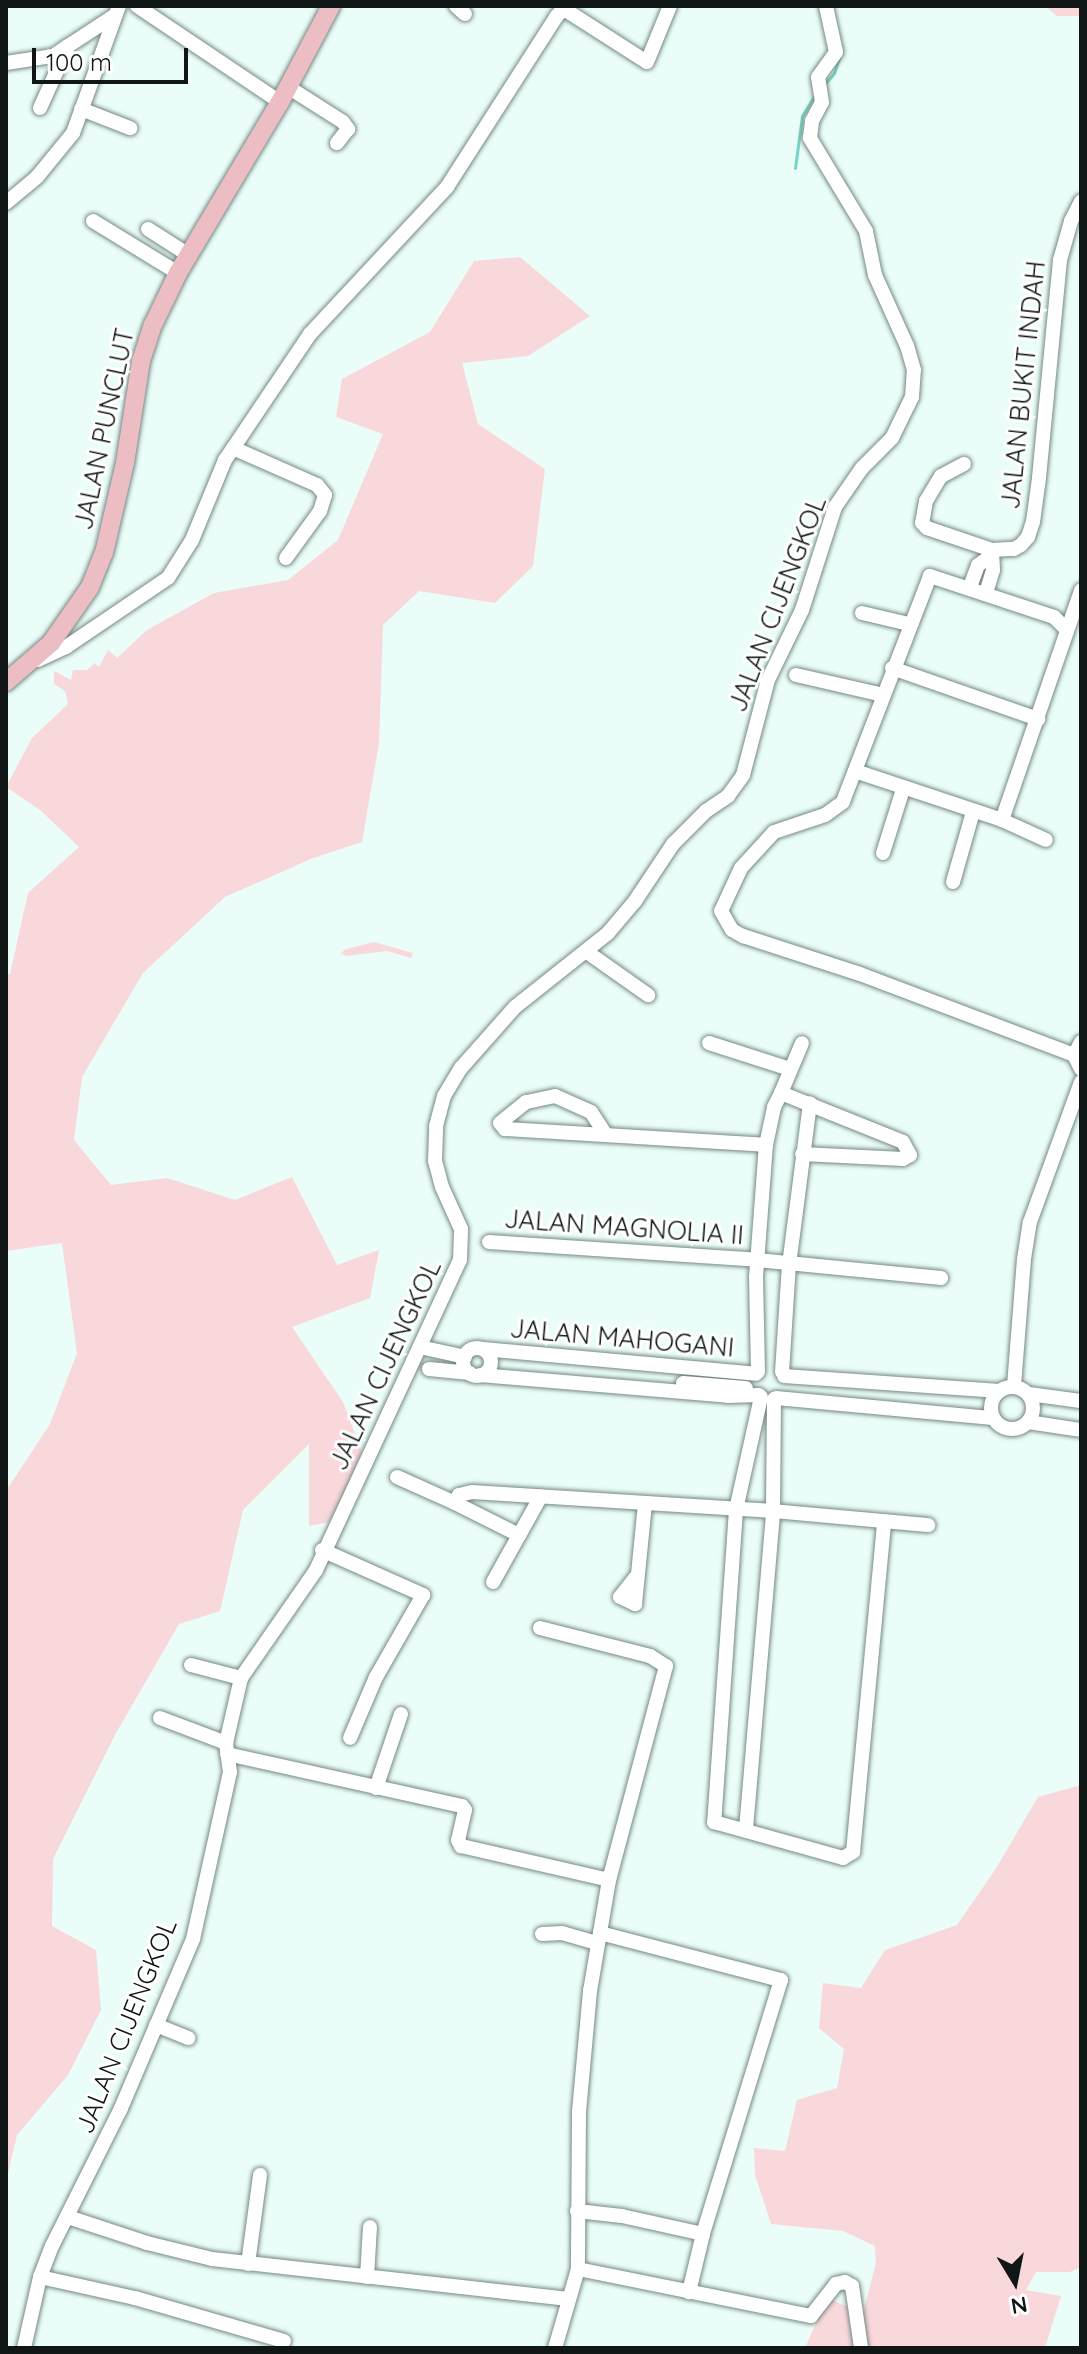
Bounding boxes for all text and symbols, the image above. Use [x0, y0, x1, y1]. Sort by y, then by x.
scale bar [36, 32, 192, 82]
text: 100 m [46, 47, 112, 77]
street label: JALAN BUKIT INDAH [994, 259, 1052, 511]
street label: JALAN PUNCLUT [67, 325, 141, 533]
street label: JALAN CIJENGKOL [721, 492, 833, 716]
street label: JALAN MAGNOLIA II [503, 1203, 745, 1251]
street label: JALAN CIJENGKOL [323, 1255, 447, 1475]
street label: JALAN MAHOGANI [508, 1313, 736, 1363]
street label: JALAN CIJENGKOL [69, 1914, 183, 2138]
north arrow [975, 2242, 1055, 2322]
text: N [1009, 2290, 1030, 2321]

